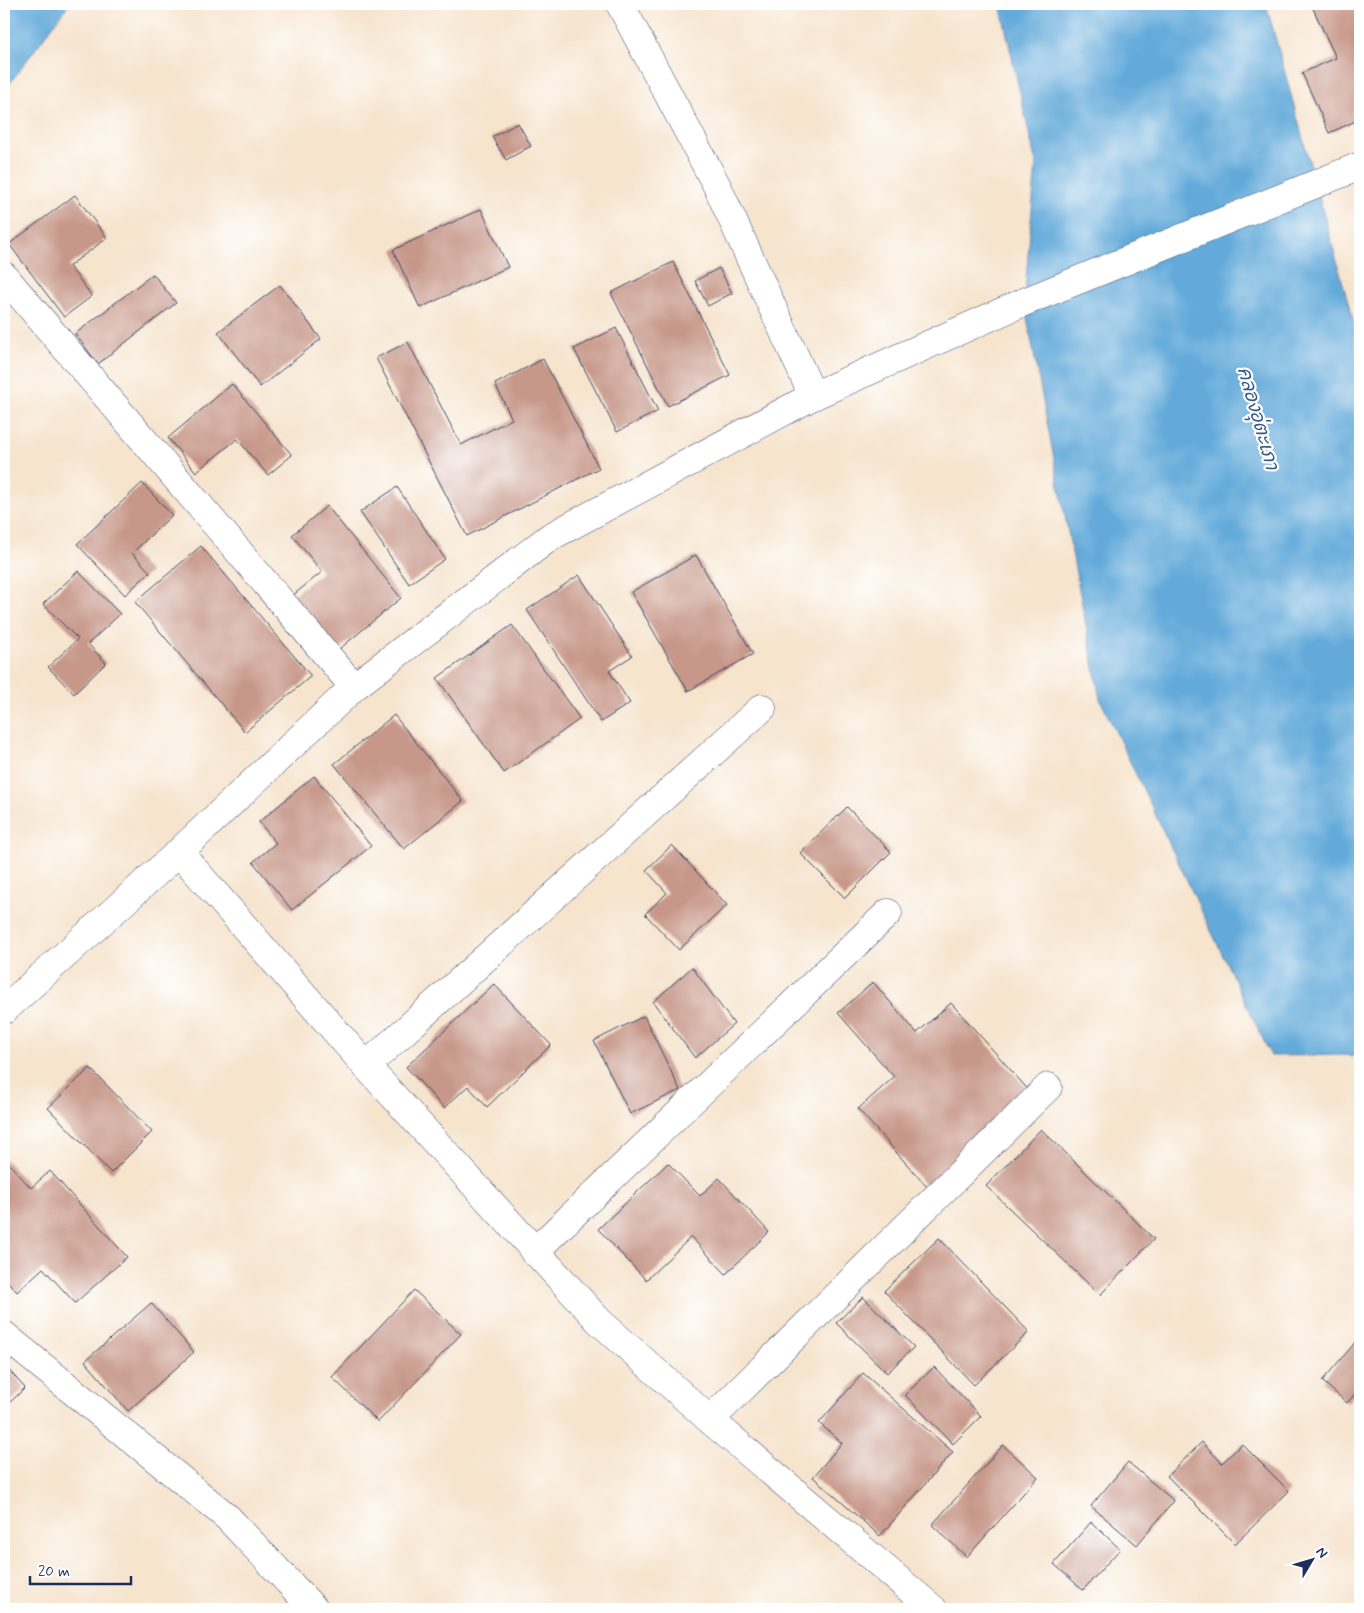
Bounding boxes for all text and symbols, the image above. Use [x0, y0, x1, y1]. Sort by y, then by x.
water label: คลองอุ่ตะเภา [1230, 364, 1285, 475]
north arrow [1286, 1536, 1336, 1586]
text: N [1311, 1543, 1331, 1562]
scale bar [30, 1553, 131, 1585]
text: 20 m [38, 1562, 70, 1582]

